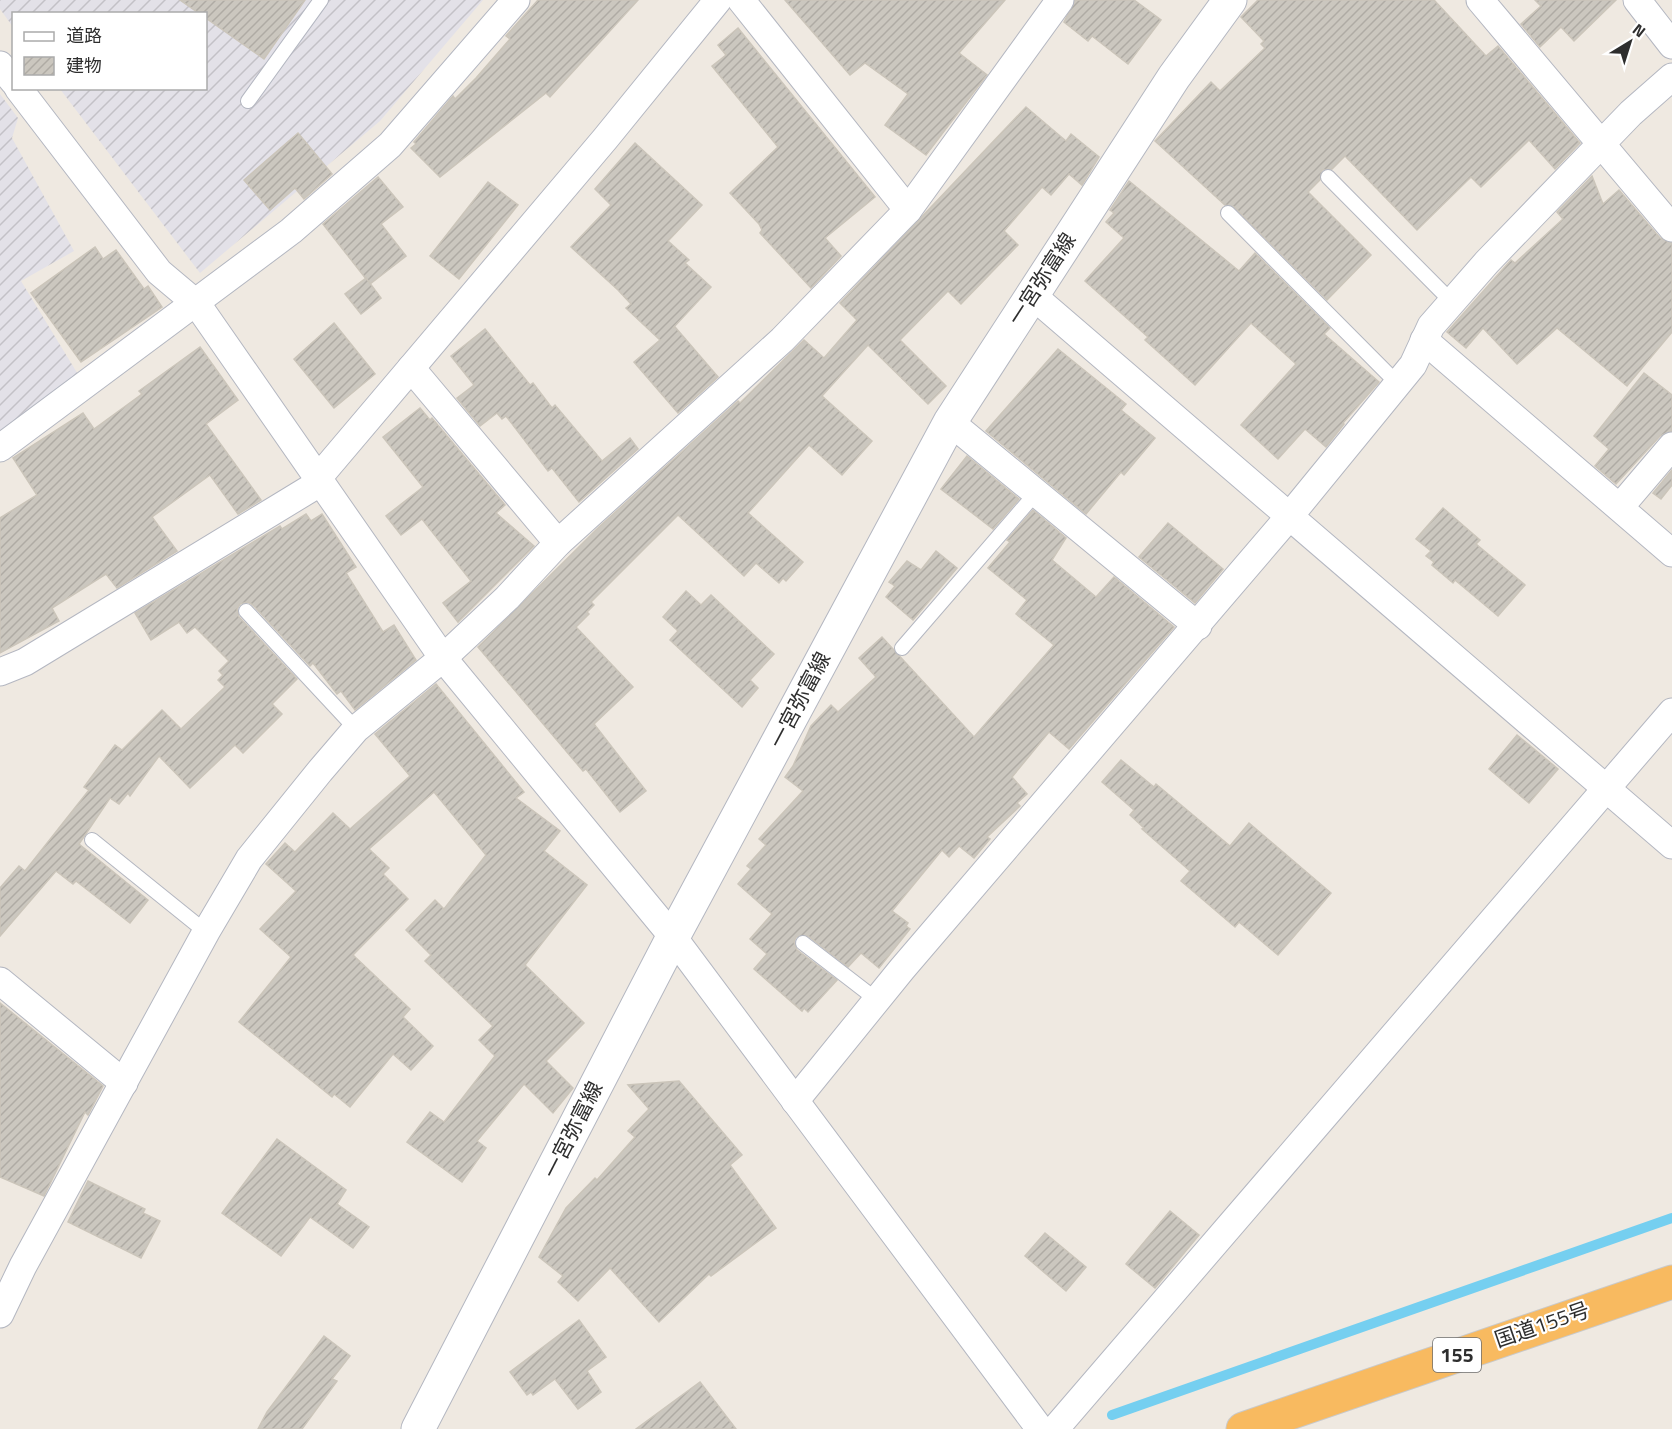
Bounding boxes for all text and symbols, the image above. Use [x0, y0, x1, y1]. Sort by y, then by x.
legend [12, 12, 207, 90]
north arrow [1600, 12, 1660, 72]
text: N [1627, 17, 1651, 43]
text: 道路 [66, 22, 102, 49]
text: 建物 [66, 52, 102, 79]
street label: 一宮弥富線 [999, 226, 1083, 331]
street label: 一宮弥富線 [760, 646, 838, 753]
street label: 一宮弥富線 [534, 1076, 610, 1184]
street label: 国道155号 [1490, 1293, 1593, 1355]
road number: 155 [1433, 1338, 1481, 1372]

